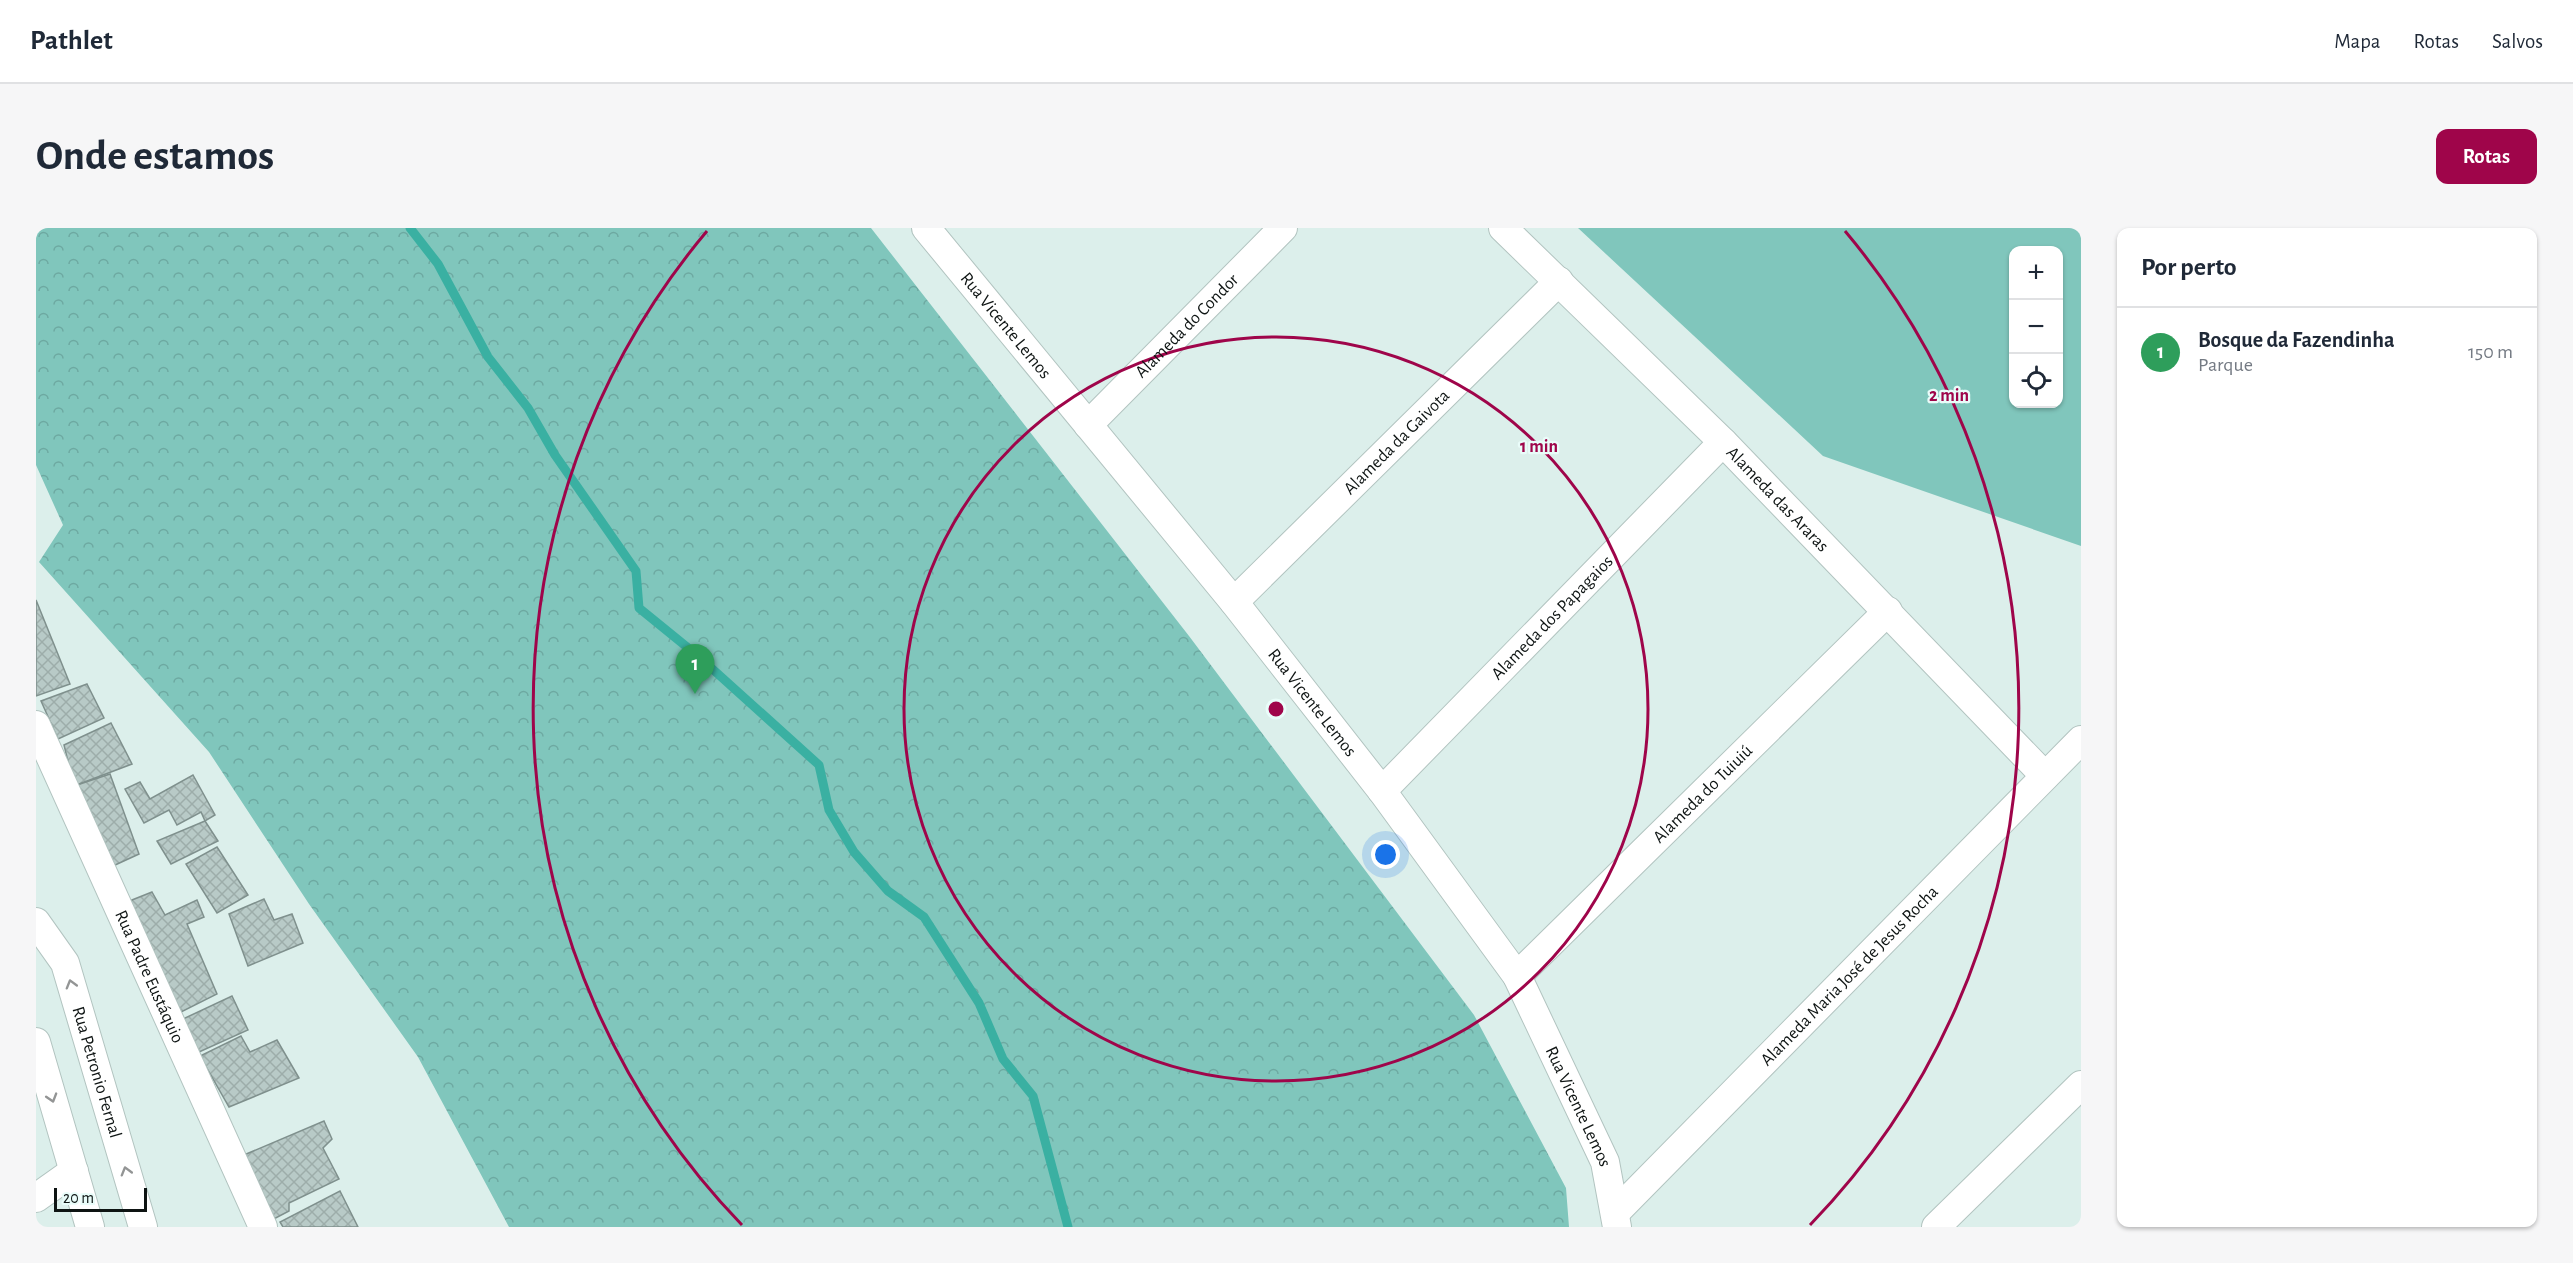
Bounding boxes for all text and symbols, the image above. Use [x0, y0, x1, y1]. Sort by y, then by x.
text: Pathlet [30, 27, 113, 55]
text: Mapa [2334, 31, 2381, 52]
text: Rotas [2414, 31, 2459, 52]
text: Salvos [2492, 31, 2543, 52]
button: Rotas [2436, 129, 2537, 184]
text: Onde estamos [36, 135, 274, 177]
map controls [2009, 246, 2063, 408]
button: + [2009, 246, 2063, 300]
text: Por perto [2141, 254, 2237, 280]
street label: Rua Vicente Lemos [957, 269, 1054, 382]
street label: Alameda do Condor [1132, 271, 1242, 382]
button: − [2009, 300, 2063, 354]
text: Bosque da Fazendinha [2198, 329, 2395, 351]
text: 1 [2157, 342, 2164, 362]
text: 150 m [2468, 342, 2513, 362]
button: locate [2009, 354, 2063, 408]
text: Parque [2198, 355, 2253, 375]
street label: Alameda da Gaivota [1341, 387, 1453, 498]
text: 2 min [1929, 387, 1969, 405]
text: 1 min [1520, 438, 1558, 456]
street label: Alameda das Araras [1723, 444, 1832, 556]
street label: Alameda dos Papagaios [1488, 552, 1617, 683]
pin: 1 [676, 644, 714, 694]
street label: Rua Vicente Lemos [1264, 646, 1359, 760]
centre of rings [1266, 699, 1286, 719]
street label: Alameda do Tuiuiú [1650, 742, 1756, 847]
your location [1371, 840, 1400, 869]
street label: Alameda Maria José de Jesus Rocha [1757, 883, 1942, 1070]
street label: Rua Padre Eustáquio [111, 908, 187, 1046]
one-way arrow [66, 979, 78, 990]
street label: Rua Petronio Fernal [68, 1005, 124, 1140]
street label: Rua Vicente Lemos [1542, 1044, 1614, 1168]
one-way arrow [45, 1092, 57, 1103]
one-way arrow [121, 1166, 133, 1177]
scale bar [54, 1185, 147, 1212]
text: 20 m [63, 1190, 94, 1206]

